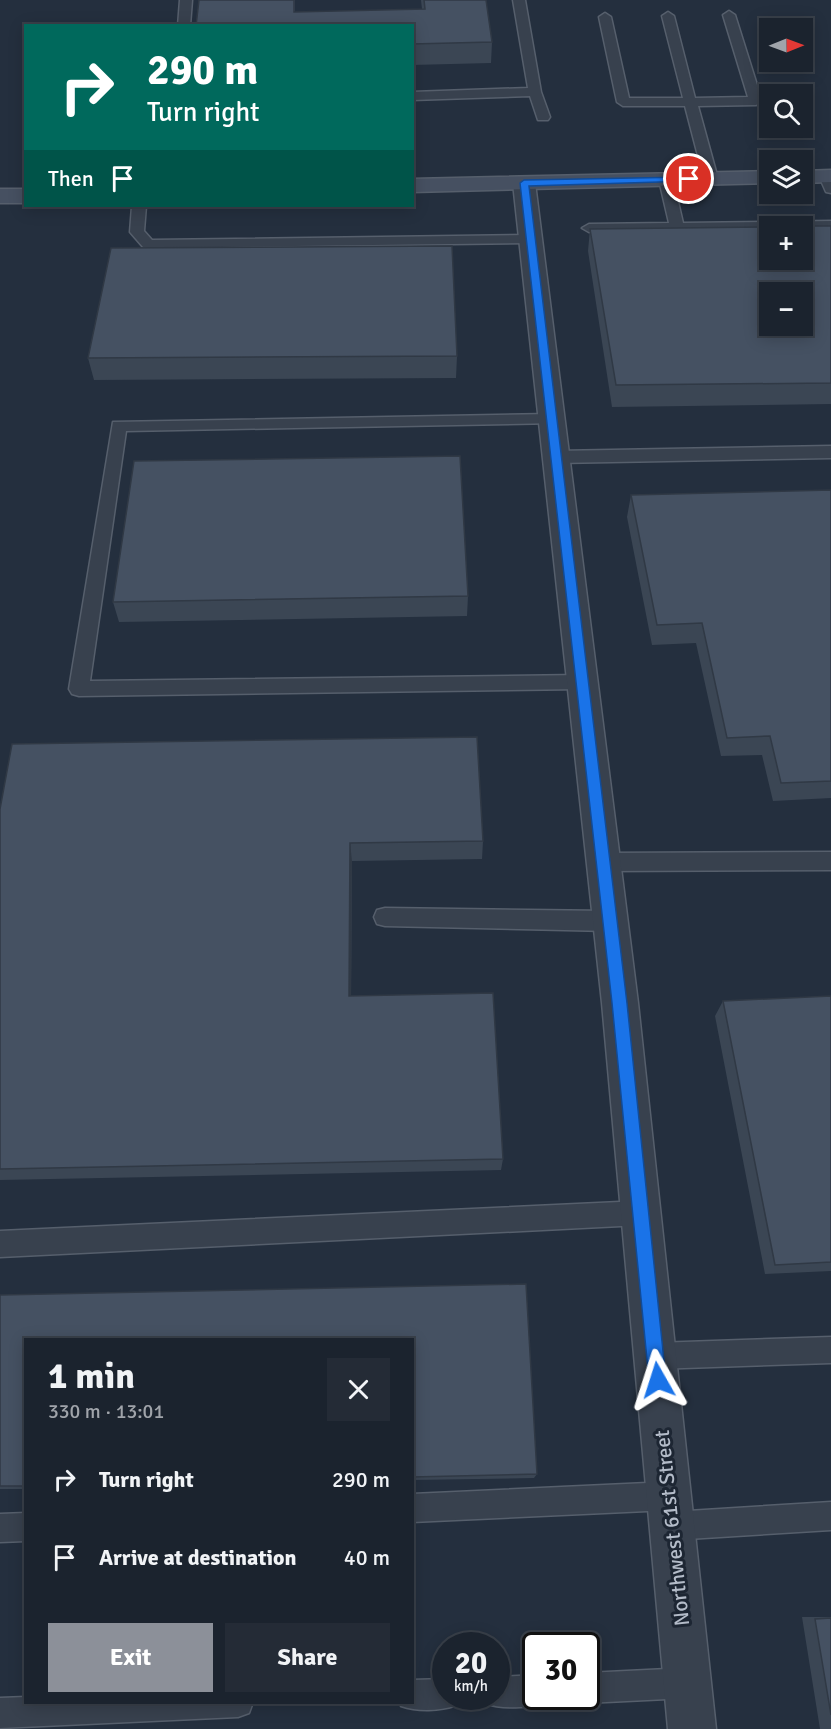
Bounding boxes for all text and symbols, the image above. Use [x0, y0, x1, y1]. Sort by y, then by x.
north arrow [759, 18, 813, 72]
map controls [759, 18, 813, 336]
text: 290 m [147, 45, 258, 96]
icon: right [48, 48, 126, 126]
button: search [759, 84, 813, 138]
text: Turn right [147, 96, 260, 129]
button: layers [759, 150, 813, 204]
pin [663, 153, 714, 204]
icon: arrive [106, 162, 139, 195]
icon: arrive [672, 162, 705, 195]
text: Then [48, 165, 94, 192]
button: + [759, 216, 813, 270]
button: − [759, 282, 813, 336]
position arrow [626, 1348, 690, 1412]
text: 1 min [48, 1354, 135, 1399]
button: close [327, 1358, 390, 1421]
text: 330 m · 13:01 [48, 1399, 164, 1424]
street label: Northwest 61st Street [649, 1429, 695, 1627]
icon: right [48, 1463, 81, 1496]
text: Turn right [99, 1466, 194, 1493]
text: 290 m [332, 1466, 390, 1493]
icon: arrive [48, 1541, 81, 1574]
text: Arrive at destination [99, 1544, 296, 1571]
text: 40 m [344, 1544, 390, 1571]
button: Exit [48, 1623, 213, 1692]
button: Share [225, 1623, 390, 1692]
speed limit sign: 30 [522, 1632, 600, 1710]
text: 20 [455, 1645, 487, 1682]
text: km/h [454, 1677, 488, 1695]

